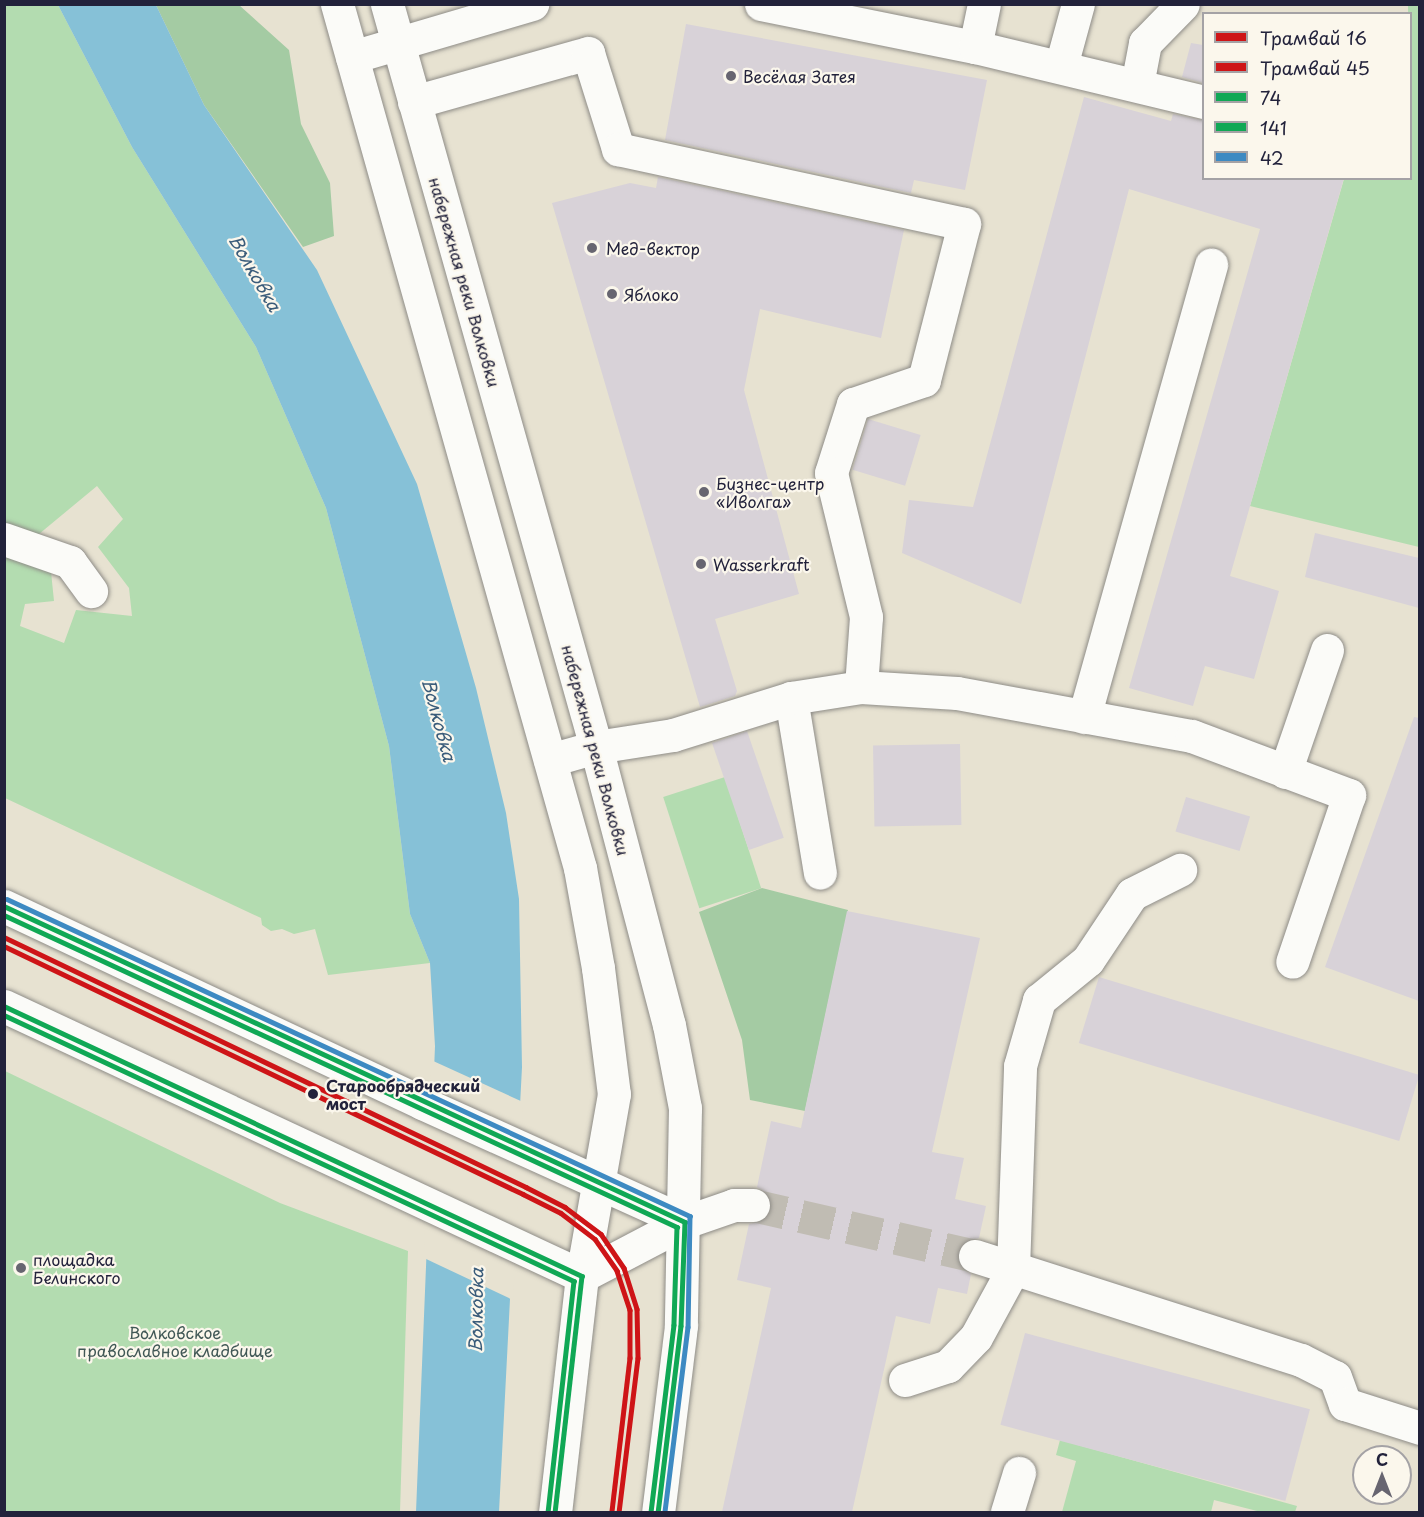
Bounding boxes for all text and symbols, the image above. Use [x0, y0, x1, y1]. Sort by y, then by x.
legend [1202, 12, 1412, 180]
text: Трамвай 16 [1260, 24, 1367, 51]
text: Трамвай 45 [1260, 54, 1370, 81]
place label: Весёлая Затея [743, 66, 855, 86]
marker: Весёлая Затея [724, 69, 738, 83]
text: 74 [1260, 84, 1281, 111]
text: 141 [1260, 114, 1287, 141]
text: 42 [1260, 144, 1284, 171]
street label: набережная реки Волковки [426, 174, 504, 390]
water label: Волковка [224, 231, 286, 315]
place label: Мед-вектор [606, 238, 700, 258]
marker: Мед-вектор [583, 239, 601, 257]
place label: Яблоко [624, 284, 679, 304]
marker: Яблоко [605, 287, 619, 301]
place label: Бизнес-центр «Иволга» [716, 473, 824, 511]
marker: Бизнес-центр «Иволга» [697, 485, 711, 499]
place label: Wasserkraft [713, 554, 810, 574]
marker: Wasserkraft [694, 557, 708, 571]
street label: набережная реки Волковки [558, 642, 634, 858]
water label: Волковка [418, 676, 460, 764]
place label: Старообрядческий мост [326, 1075, 480, 1113]
marker: Старообрядческий мост [304, 1085, 322, 1103]
place label: площадка Белинского [33, 1249, 121, 1287]
marker: площадка Белинского [14, 1261, 28, 1275]
water label: Волковка [464, 1267, 488, 1353]
park label: Волковское православное кладбище [76, 1322, 274, 1360]
north arrow [1352, 1445, 1412, 1505]
text: С [1376, 1447, 1388, 1471]

